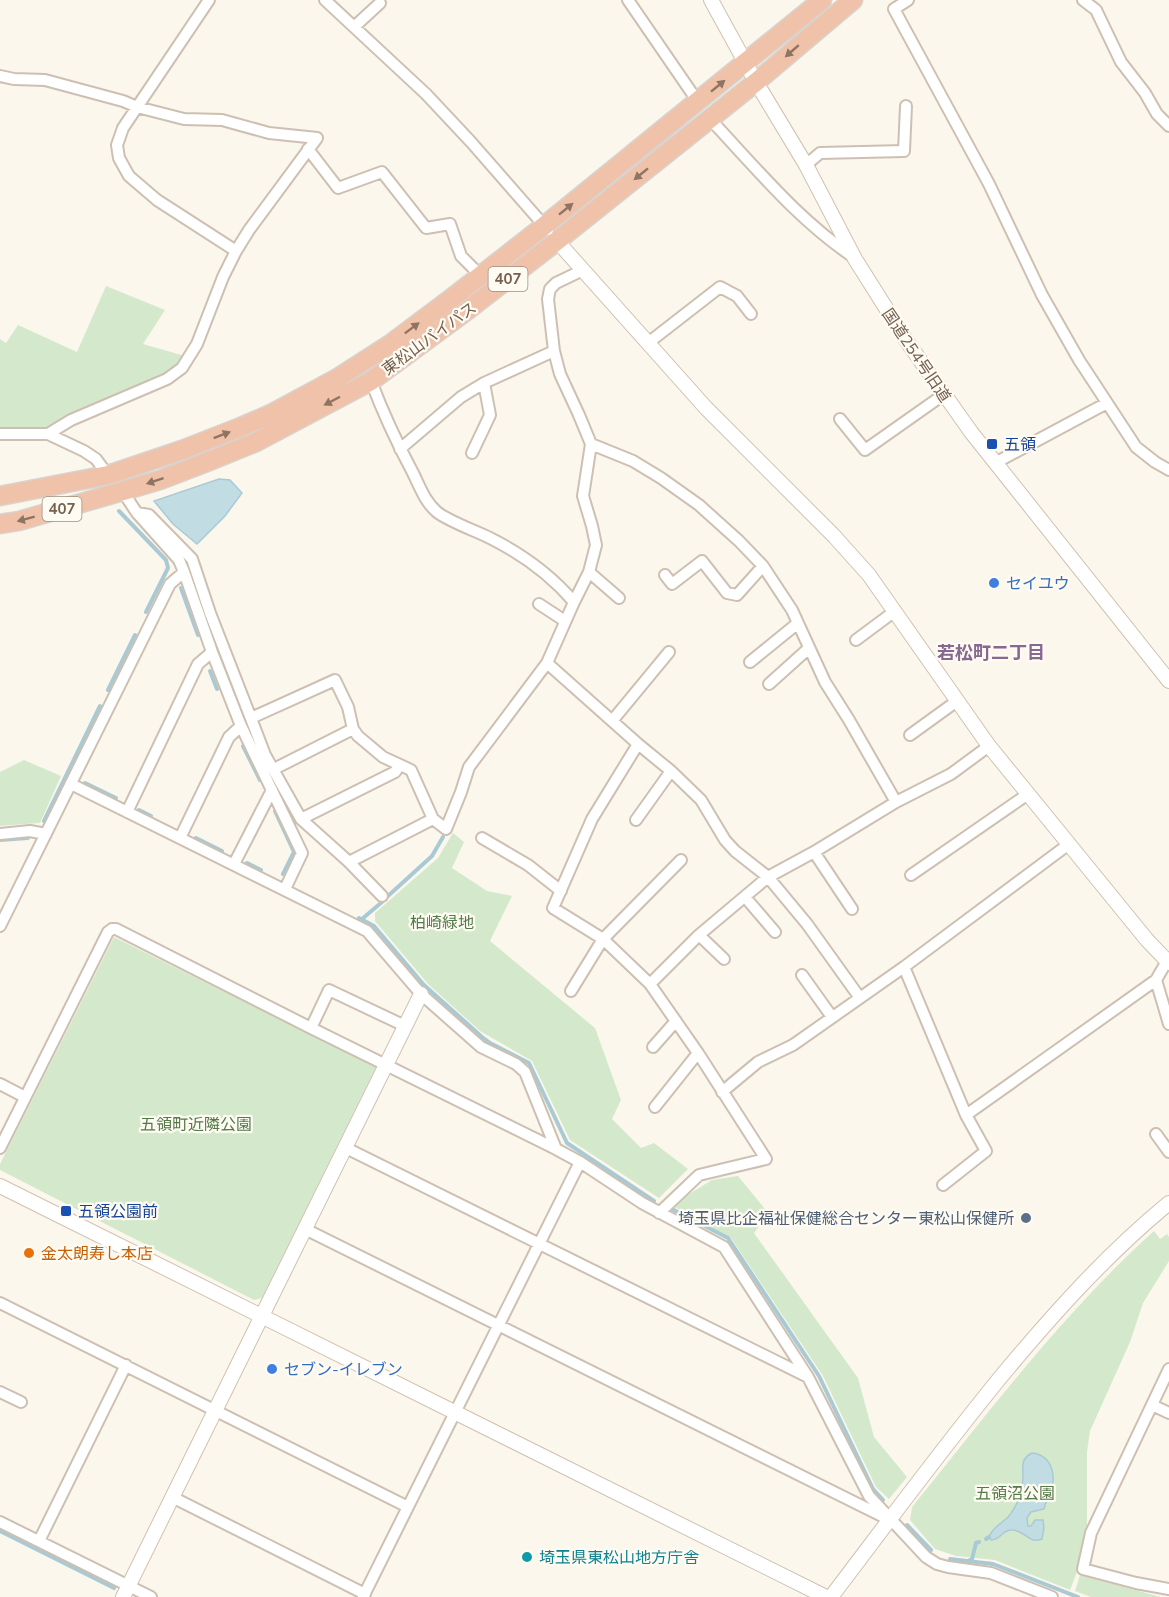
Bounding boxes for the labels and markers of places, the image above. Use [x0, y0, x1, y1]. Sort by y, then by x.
place label: 五領 [1004, 434, 1036, 456]
marker: 五領 [985, 437, 999, 451]
place label: セイユウ [1006, 573, 1070, 595]
marker: セイユウ [987, 576, 1001, 590]
place label: 五領公園前 [78, 1201, 158, 1223]
marker: 五領公園前 [59, 1204, 73, 1218]
place label: 埼玉県比企福祉保健総合センター東松山保健所 [678, 1208, 1014, 1230]
marker: 埼玉県比企福祉保健総合センター東松山保健所 [1019, 1211, 1033, 1225]
place label: 金太朗寿し本店 [41, 1243, 153, 1265]
marker: 金太朗寿し本店 [22, 1246, 36, 1260]
place label: セブン-イレブン [284, 1359, 403, 1381]
marker: セブン-イレブン [265, 1362, 279, 1376]
place label: 埼玉県東松山地方庁舎 [539, 1547, 699, 1569]
marker: 埼玉県東松山地方庁舎 [520, 1550, 534, 1564]

